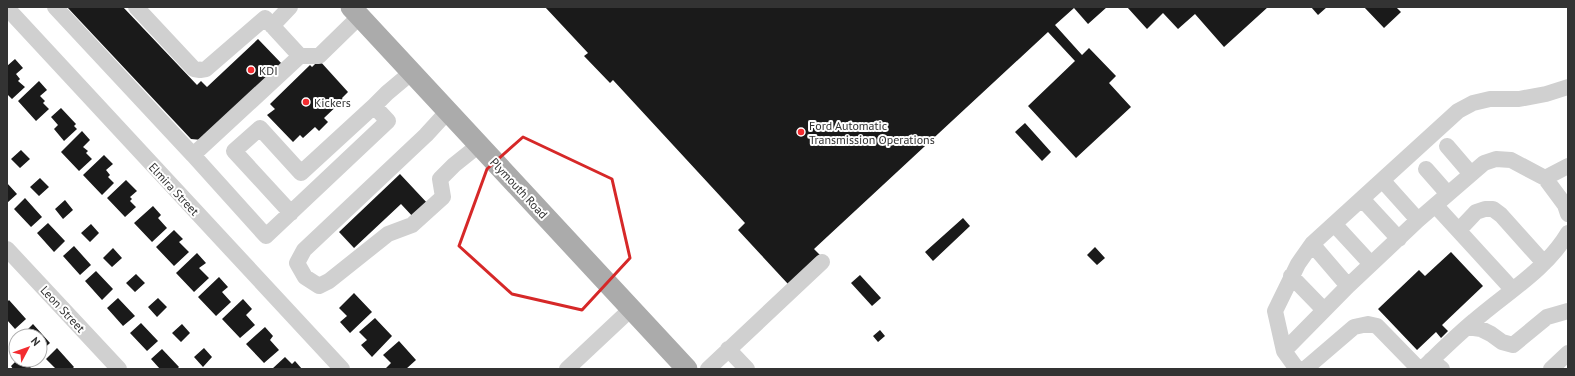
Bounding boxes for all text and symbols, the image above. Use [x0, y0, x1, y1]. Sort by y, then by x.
place label: KDI [259, 63, 278, 78]
marker: KDI [246, 65, 256, 75]
place label: Kickers [314, 95, 351, 110]
marker: Kickers [301, 97, 311, 107]
place label: Ford Automatic Transmission Operations [809, 118, 935, 147]
marker: Ford Automatic Transmission Operations [796, 127, 806, 137]
street label: Plymouth Road [487, 154, 551, 222]
street label: Elmira Street [146, 159, 202, 219]
street label: Leon Street [38, 283, 88, 335]
north arrow [8, 328, 48, 368]
text: N [28, 334, 43, 349]

